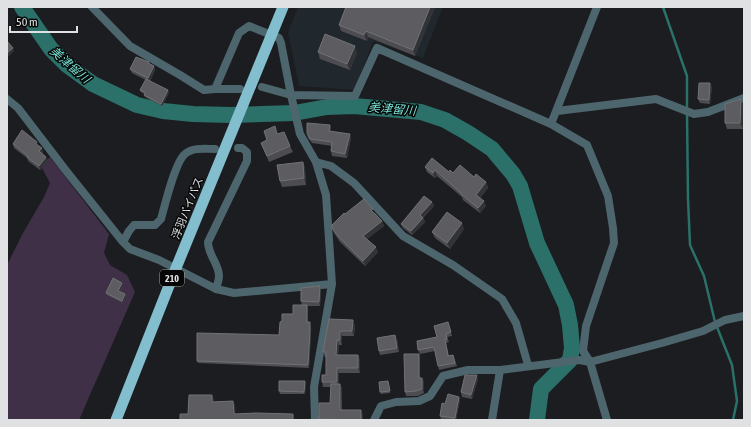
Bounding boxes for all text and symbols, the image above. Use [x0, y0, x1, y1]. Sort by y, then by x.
scale bar [10, 8, 77, 34]
text: 50 m [16, 15, 38, 29]
water label: 美津留川 [47, 44, 94, 87]
water label: 美津留川 [367, 100, 419, 118]
street label: 浮羽バイパス [169, 175, 205, 241]
road number: 210 [160, 270, 184, 286]

